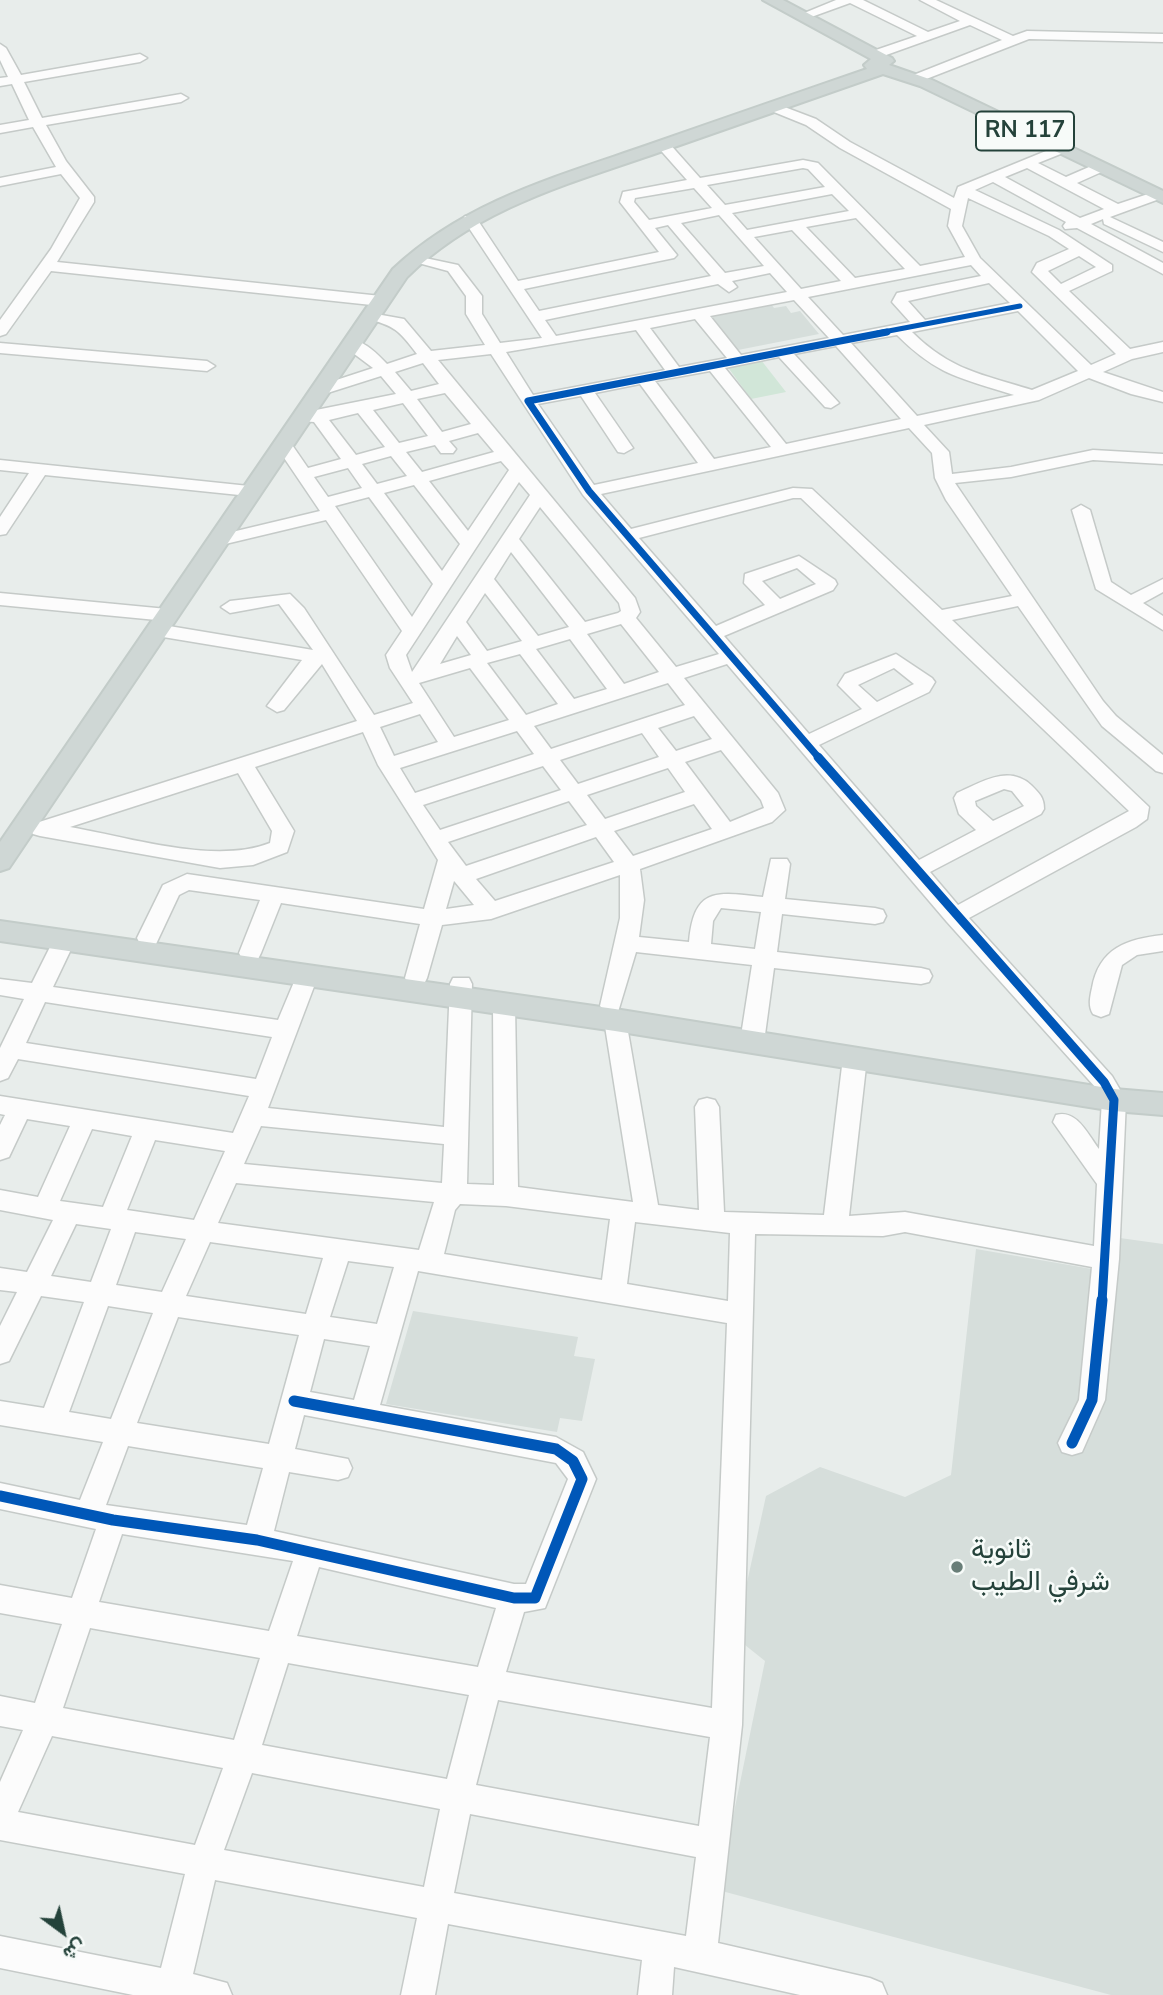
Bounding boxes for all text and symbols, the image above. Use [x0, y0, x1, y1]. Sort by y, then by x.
road number: RN 117 [976, 112, 1074, 150]
place label: ثانوية شرفي الطيب [971, 1534, 1110, 1600]
marker: ثانوية شرفي الطيب [949, 1559, 965, 1575]
north arrow [28, 1897, 98, 1967]
text: ش [58, 1932, 91, 1967]

